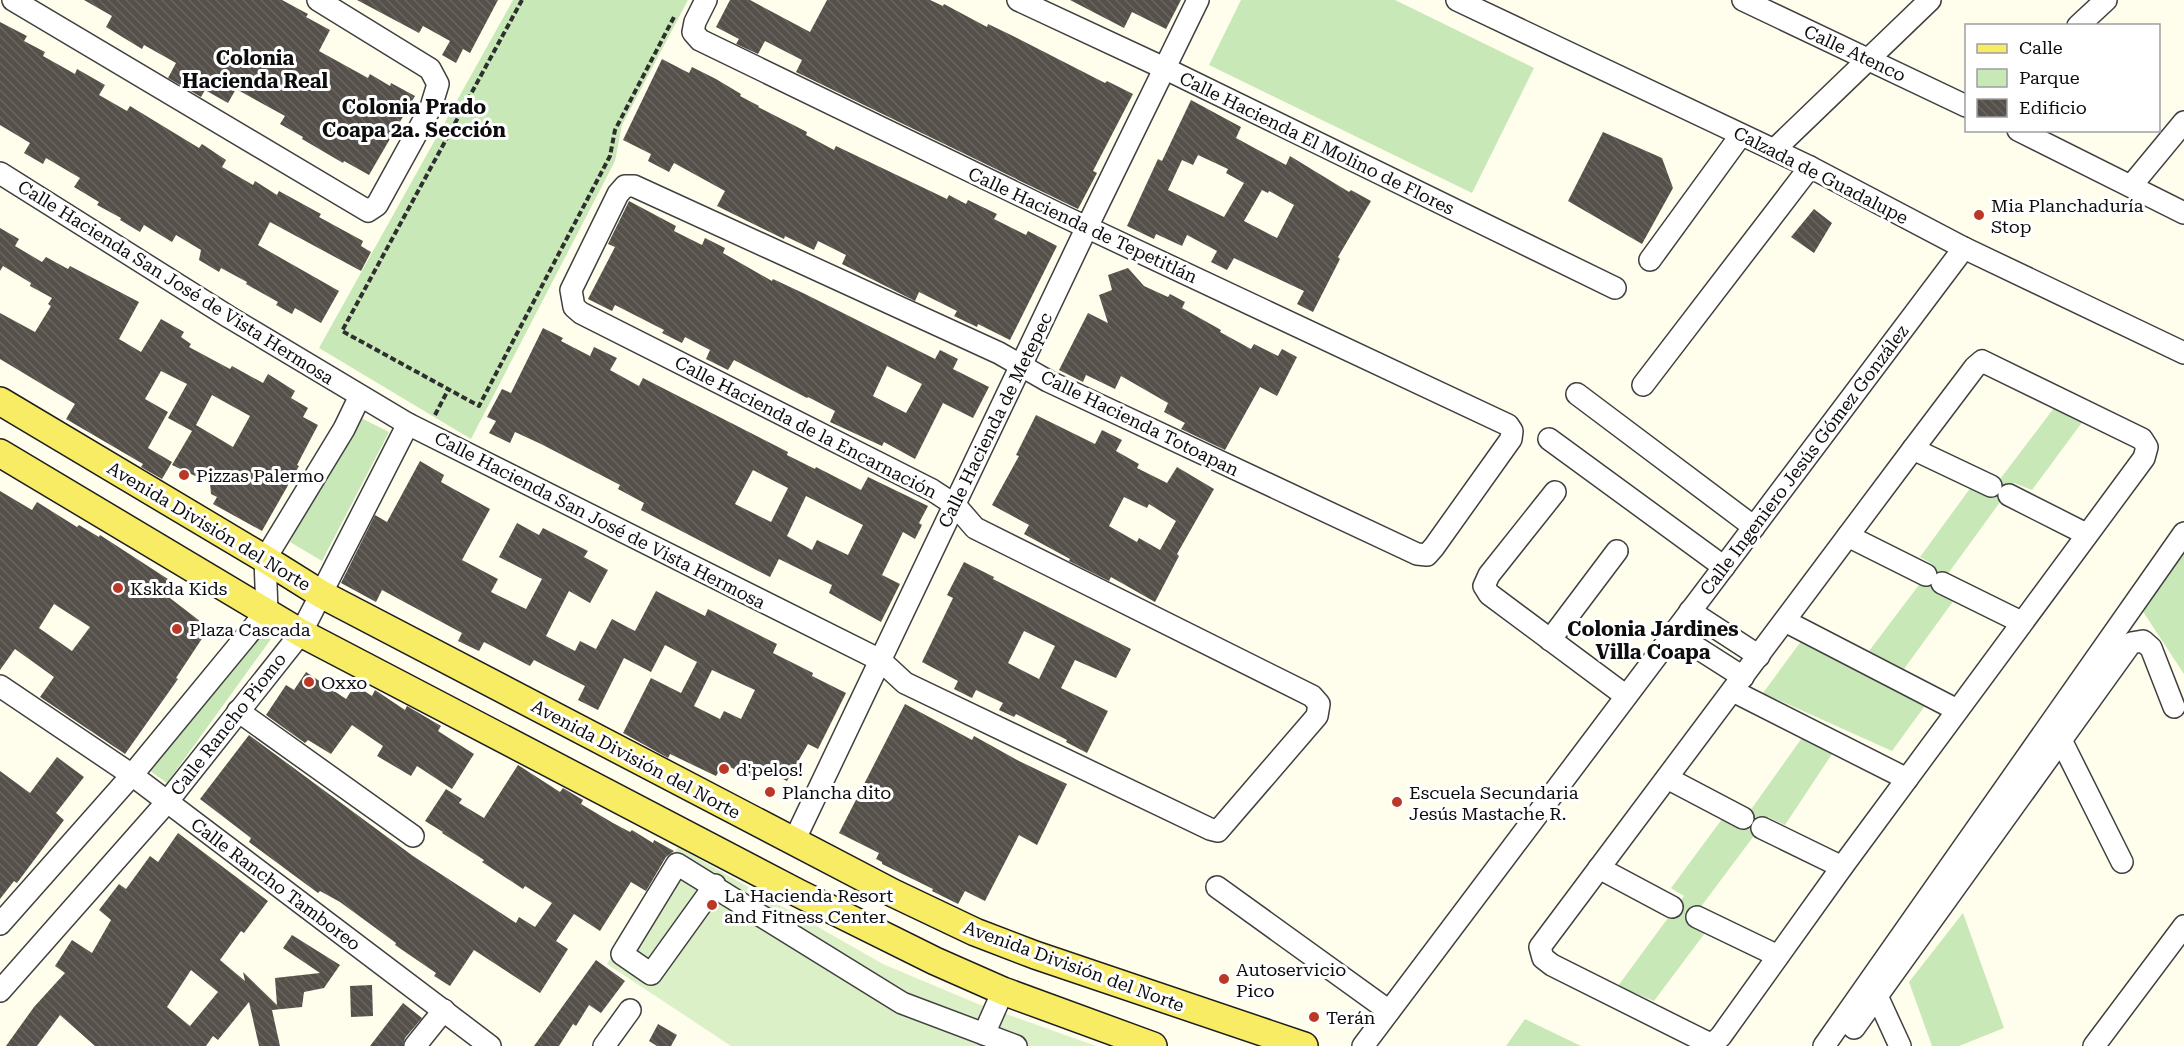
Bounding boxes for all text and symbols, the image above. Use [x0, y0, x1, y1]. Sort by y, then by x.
street label: Calle Atenco [1801, 20, 1909, 86]
legend [1965, 24, 2160, 132]
text: Calle [2019, 37, 2063, 58]
district label: Colonia Hacienda Real [182, 46, 328, 93]
street label: Calle Hacienda El Molino de Flores [1176, 67, 1458, 219]
text: Parque [2019, 67, 2080, 88]
district label: Colonia Prado Coapa 2a. Sección [322, 95, 507, 142]
text: Edificio [2019, 97, 2087, 118]
street label: Calzada de Guadalupe [1730, 122, 1912, 228]
street label: Calle Hacienda de Tepetitlán [965, 163, 1201, 288]
street label: Calle Hacienda San José de Vista Hermosa [14, 175, 338, 389]
place label: Mia Planchaduría Stop [1991, 195, 2144, 237]
marker: Mia Planchaduría Stop [1972, 208, 1986, 222]
street label: Calle Hacienda de Metepec [934, 309, 1056, 531]
street label: Calle Ingeniero Jesús Gómez González [1696, 320, 1913, 599]
street label: Calle Hacienda de la Encarnación [671, 351, 941, 503]
street label: Calle Hacienda Totoapan [1038, 366, 1243, 480]
street label: Calle Hacienda San José de Vista Hermosa [431, 427, 769, 613]
street label: Avenida División del Norte [104, 457, 314, 595]
place label: Pizzas Palermo [196, 465, 324, 486]
marker: Pizzas Palermo [177, 468, 191, 482]
place label: Kskda Kids [130, 578, 227, 599]
marker: Kskda Kids [111, 581, 125, 595]
district label: Colonia Jardines Villa Coapa [1567, 617, 1739, 664]
place label: Plaza Cascada [189, 619, 311, 640]
marker: Plaza Cascada [170, 622, 184, 636]
street label: Calle Rancho Piomo [166, 649, 290, 799]
place label: Oxxo [321, 672, 367, 693]
marker: Oxxo [302, 675, 316, 689]
street label: Avenida División del Norte [528, 695, 744, 823]
place label: d'pelos! [736, 759, 803, 780]
marker: d'pelos! [717, 762, 731, 776]
place label: Plancha dito [782, 782, 891, 803]
place label: Escuela Secundaria Jesús Mastache R. [1409, 782, 1579, 824]
marker: Plancha dito [763, 785, 777, 799]
marker: Escuela Secundaria Jesús Mastache R. [1390, 795, 1404, 809]
street label: Calle Rancho Tamboreo [187, 813, 365, 955]
place label: La Hacienda Resort and Fitness Center [724, 885, 893, 927]
marker: La Hacienda Resort and Fitness Center [705, 898, 719, 912]
street label: Avenida División del Norte [961, 916, 1187, 1016]
place label: Autoservicio Pico [1236, 959, 1346, 1001]
marker: Autoservicio Pico [1217, 972, 1231, 986]
place label: Terán [1326, 1007, 1376, 1028]
marker: Terán [1307, 1010, 1321, 1024]

